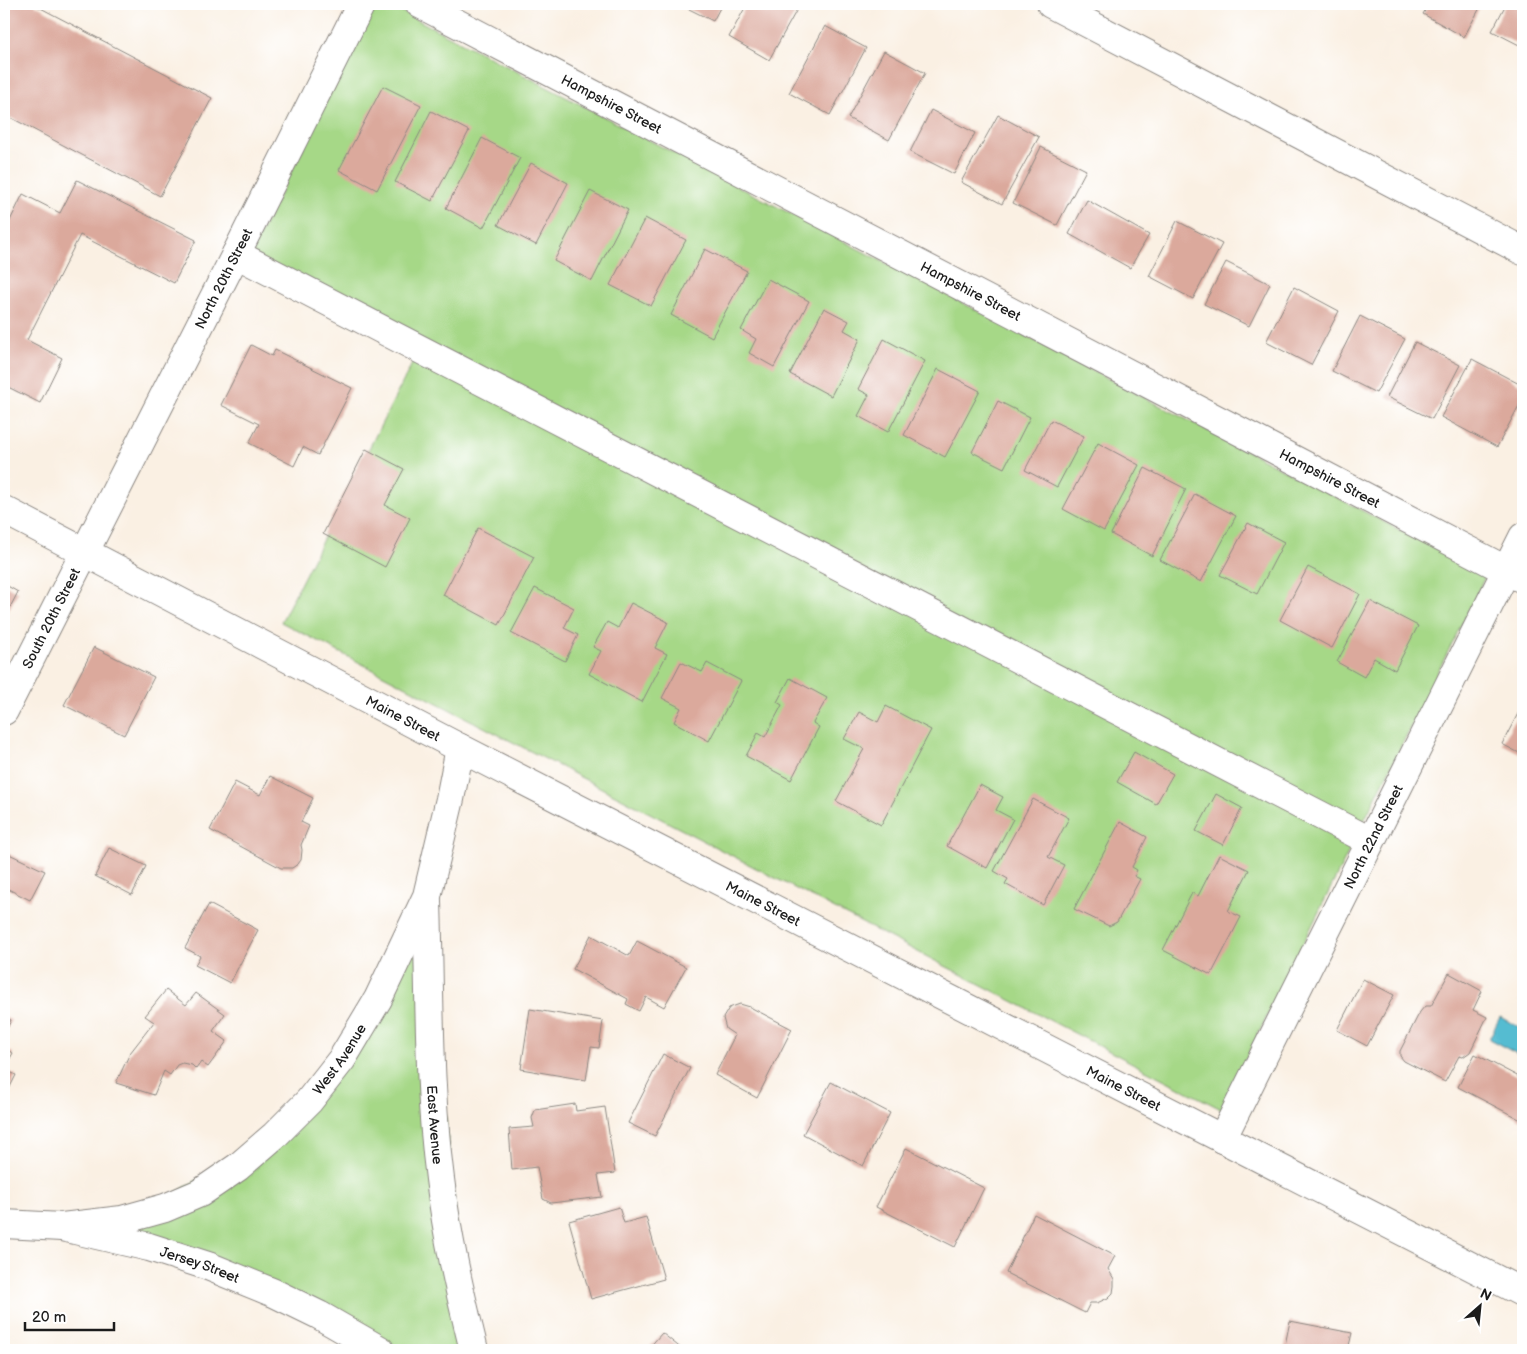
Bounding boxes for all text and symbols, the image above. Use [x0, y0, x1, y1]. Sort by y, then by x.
street label: Hampshire Street [558, 71, 665, 137]
street label: North 20th Street [191, 225, 256, 331]
street label: Hampshire Street [918, 258, 1024, 325]
street label: Hampshire Street [1277, 445, 1384, 512]
street label: South 20th Street [18, 565, 84, 671]
street label: Maine Street [363, 692, 444, 745]
street label: North 22nd Street [1340, 781, 1407, 891]
street label: Maine Street [723, 877, 804, 930]
street label: West Avenue [309, 1021, 370, 1098]
street label: Maine Street [1083, 1062, 1164, 1115]
street label: East Avenue [423, 1085, 447, 1165]
street label: Jersey Street [158, 1243, 243, 1287]
north arrow [1454, 1282, 1504, 1332]
text: N [1477, 1285, 1494, 1305]
scale bar [25, 1299, 114, 1331]
text: 20 m [32, 1308, 66, 1327]

